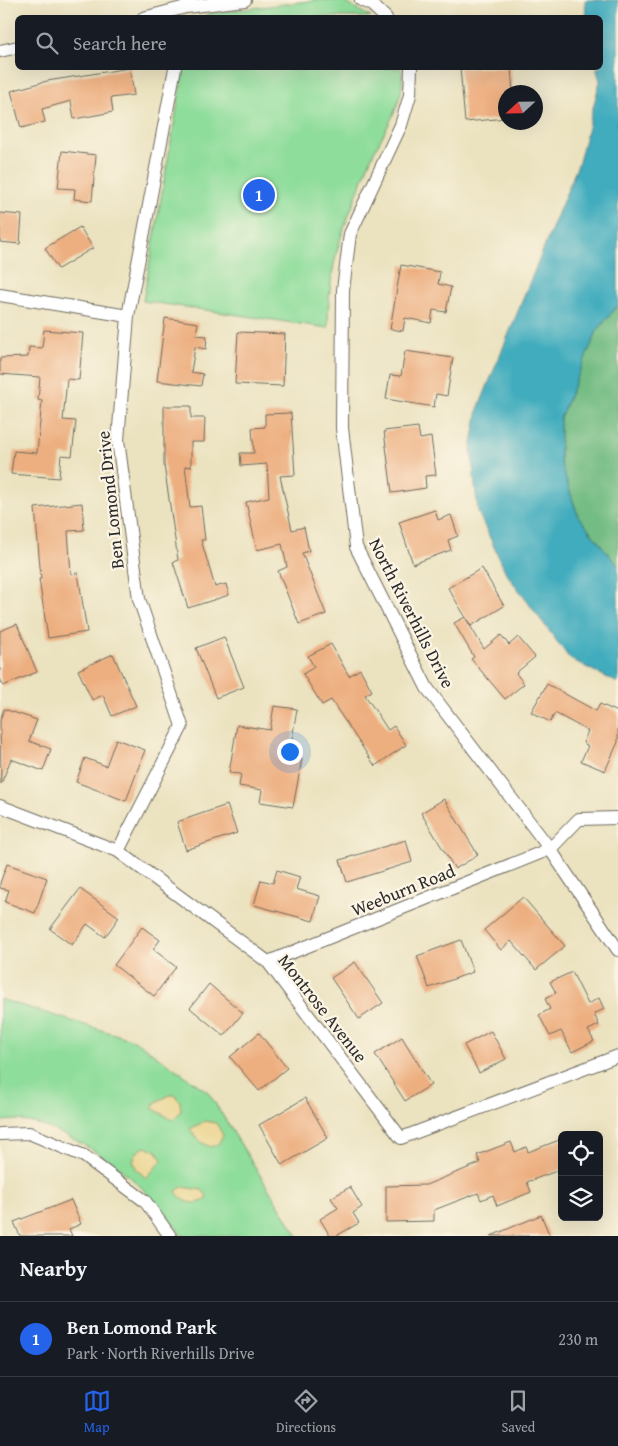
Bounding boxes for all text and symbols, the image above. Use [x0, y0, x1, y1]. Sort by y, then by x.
search box [15, 15, 603, 70]
icon: search [33, 29, 61, 57]
text: Search here [73, 29, 167, 57]
north arrow [498, 85, 543, 130]
pin: 1 [243, 176, 275, 214]
street label: Ben Lomond Drive [89, 430, 131, 570]
street label: North Riverhills Drive [362, 533, 462, 693]
your location [277, 739, 303, 765]
street label: Weeburn Road [347, 857, 459, 923]
street label: Montrose Avenue [272, 948, 374, 1068]
map controls [558, 1131, 603, 1221]
button: locate [558, 1131, 603, 1176]
button: layers [558, 1176, 603, 1221]
text: Nearby [20, 1253, 87, 1284]
text: Ben Lomond Park [67, 1313, 217, 1341]
text: 1 [32, 1327, 40, 1351]
text: 230 m [558, 1327, 598, 1351]
text: Park · North Riverhills Drive [67, 1341, 255, 1365]
tab: Map [83, 1387, 111, 1437]
tab: Directions [276, 1387, 336, 1437]
tab: Saved [501, 1387, 535, 1437]

